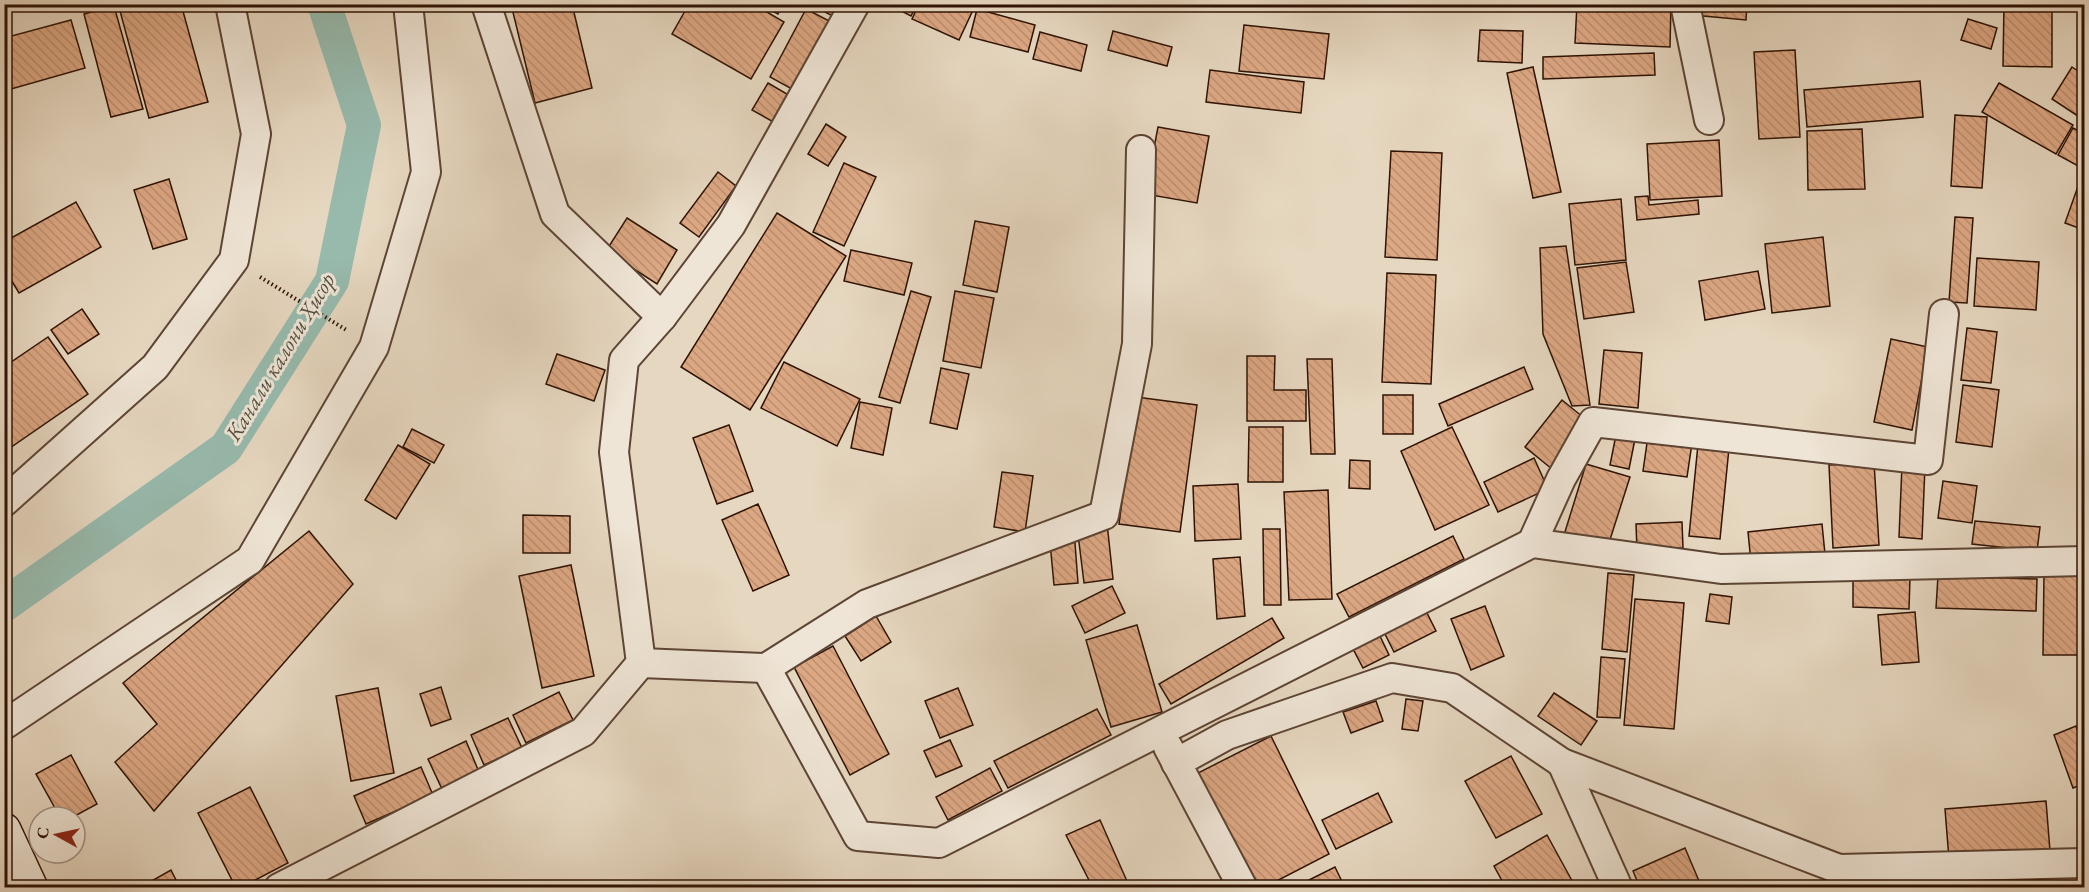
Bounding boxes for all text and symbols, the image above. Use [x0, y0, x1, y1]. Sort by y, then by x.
water label: Канали калони Ҳисор [218, 268, 342, 447]
north arrow [27, 805, 87, 865]
text: С [31, 826, 54, 840]

